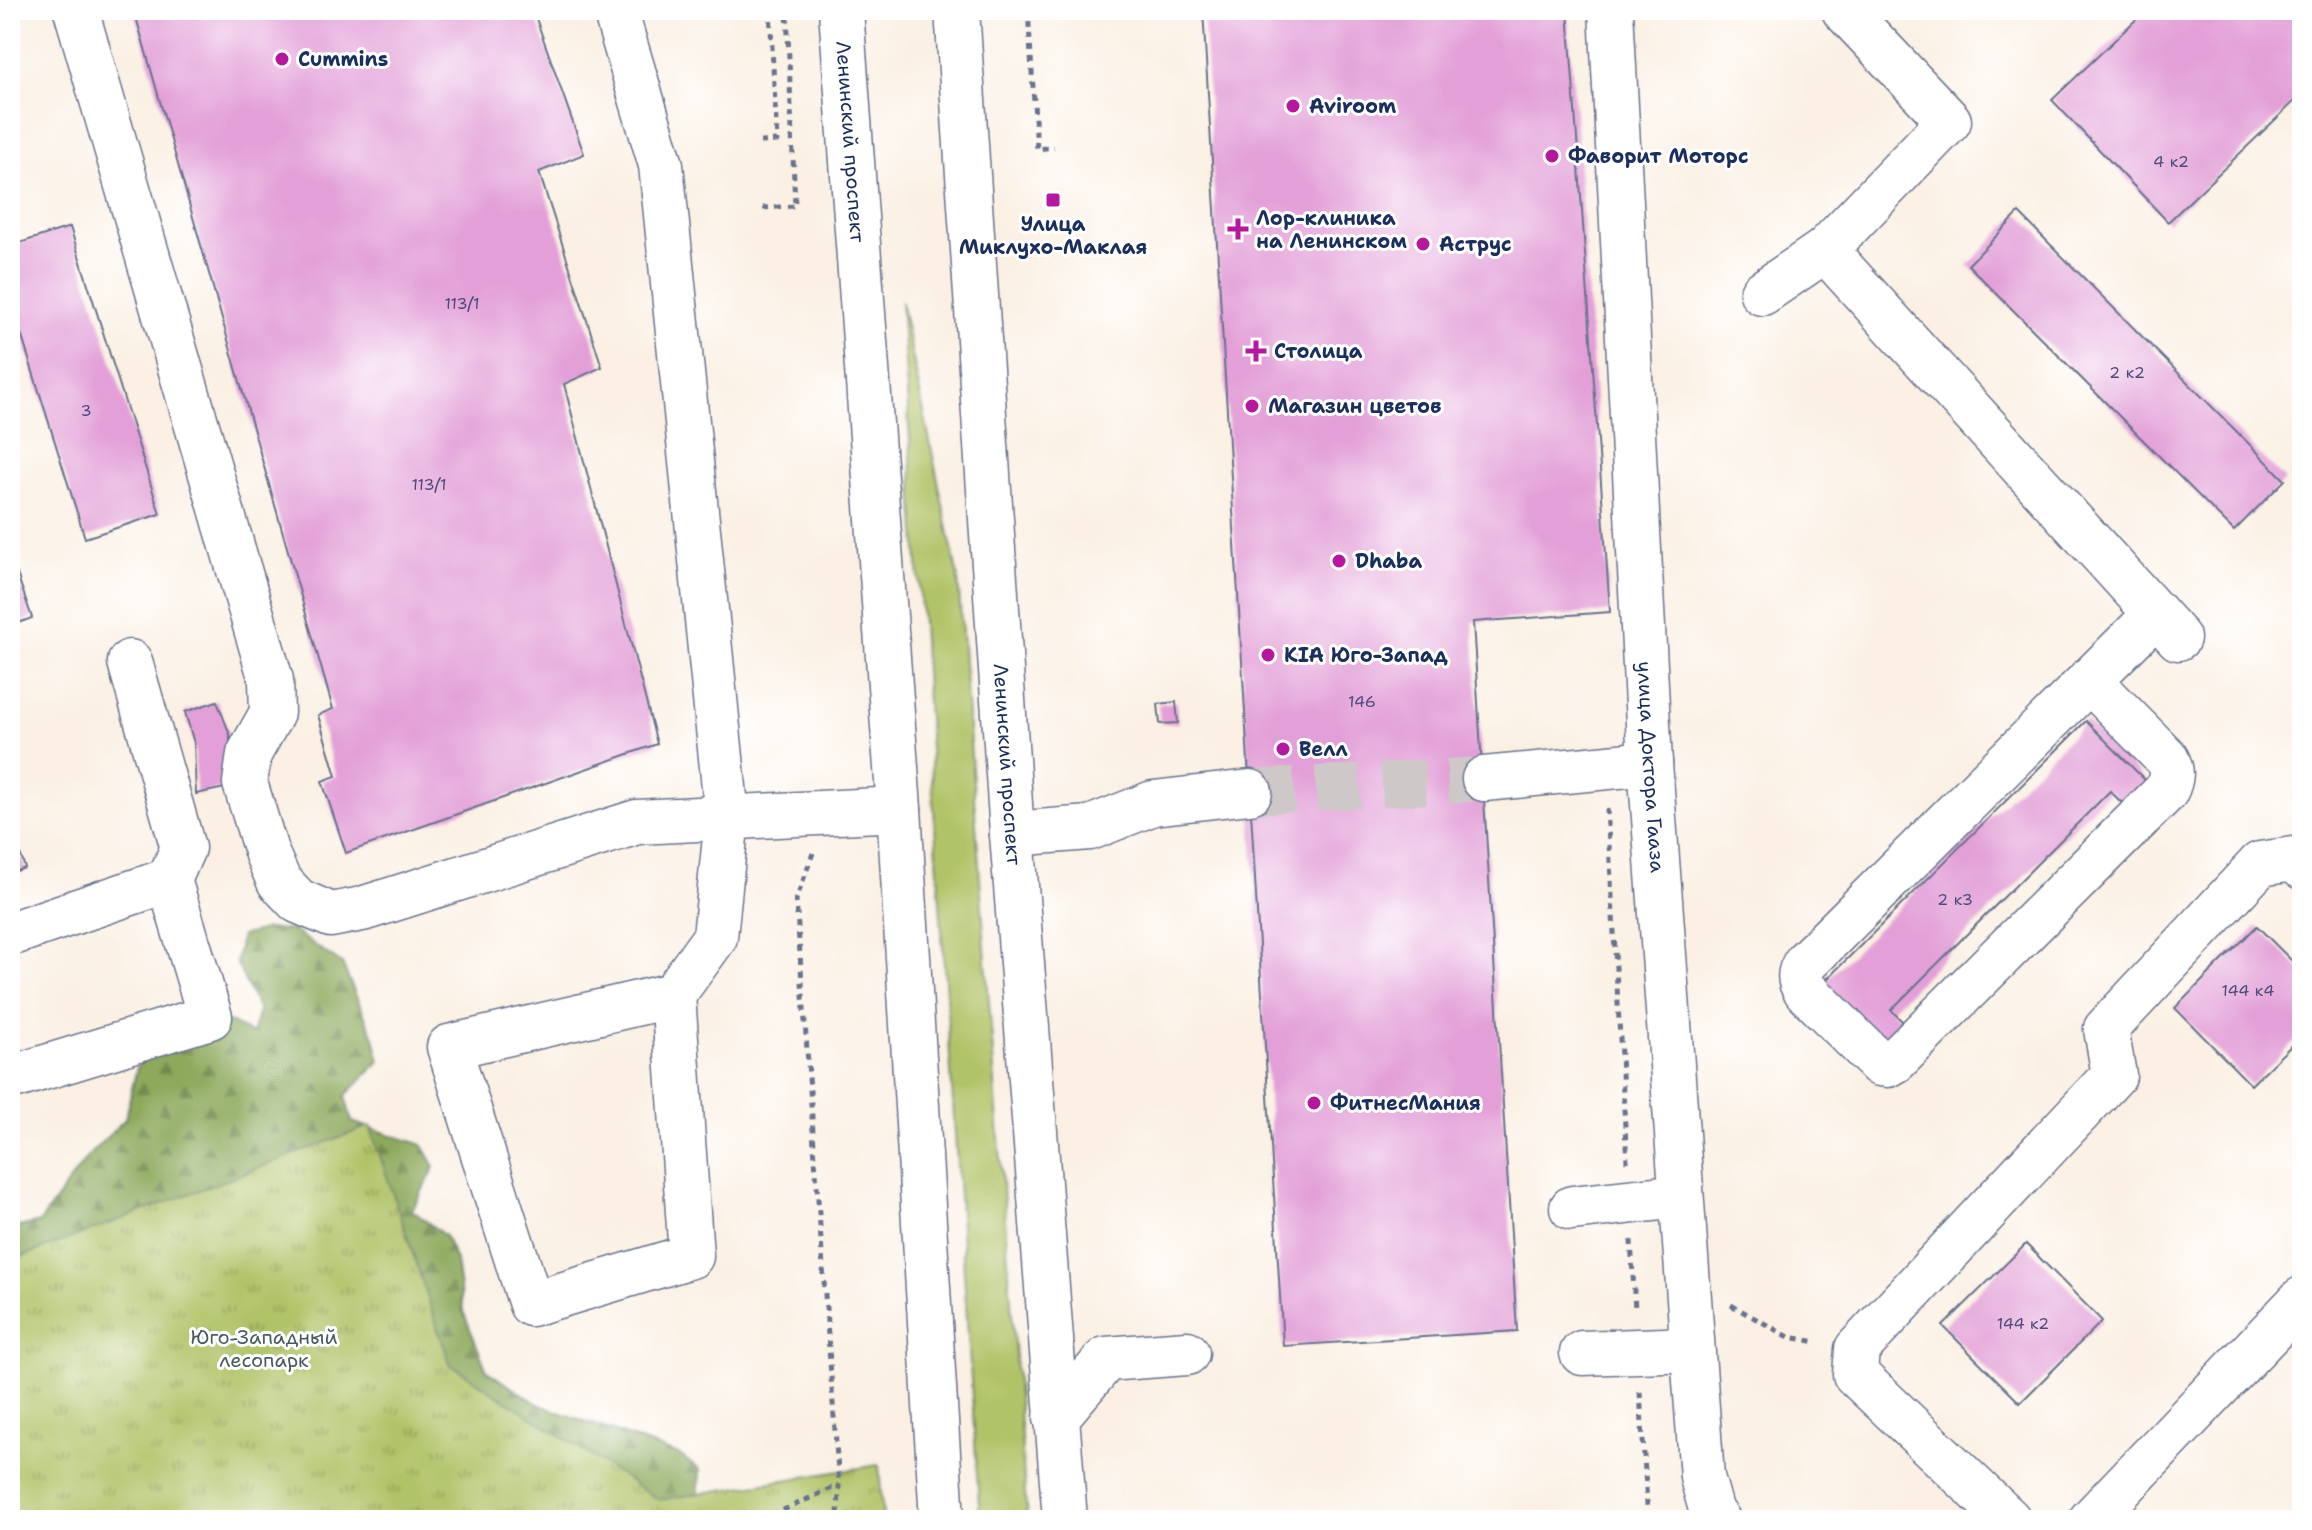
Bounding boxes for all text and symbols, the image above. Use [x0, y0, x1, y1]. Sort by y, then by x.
street label: Ленинский проспект [830, 40, 871, 244]
place label: Cummins [298, 46, 388, 72]
marker: Cummins [273, 50, 291, 68]
place label: Aviroom [1309, 93, 1396, 119]
marker: Aviroom [1284, 97, 1302, 115]
place label: Фаворит Моторс [1568, 143, 1749, 169]
marker: Фаворит Моторс [1543, 147, 1561, 165]
house number: 4 к2 [2153, 151, 2189, 172]
marker: Улица Миклухо-Маклая [1044, 191, 1062, 209]
place label: Лор-клиника на Ленинском [1256, 205, 1407, 254]
place label: Улица Миклухо-Маклая [959, 211, 1147, 260]
marker: Лор-клиника на Ленинском [1227, 218, 1249, 240]
place label: Аструс [1439, 231, 1512, 257]
marker: Аструс [1414, 235, 1432, 253]
house number: 113/1 [444, 293, 480, 314]
place label: Столица [1274, 338, 1363, 364]
marker: Столица [1245, 340, 1267, 362]
house number: 2 к2 [2109, 362, 2145, 383]
place label: Магазин цветов [1268, 393, 1442, 419]
marker: Магазин цветов [1243, 397, 1261, 415]
house number: 3 [80, 400, 92, 421]
house number: 113/1 [411, 474, 447, 495]
place label: Dhaba [1355, 548, 1422, 574]
marker: Dhaba [1330, 552, 1348, 570]
place label: KIA Юго-Запад [1284, 642, 1448, 668]
marker: KIA Юго-Запад [1259, 646, 1277, 664]
street label: улица Доктора Гааза [1632, 661, 1671, 874]
street label: Ленинский проспект [988, 663, 1027, 867]
house number: 146 [1348, 691, 1376, 712]
place label: Велл [1299, 736, 1348, 762]
marker: Велл [1274, 740, 1292, 758]
house number: 2 к3 [1937, 889, 1973, 910]
house number: 144 к4 [2221, 980, 2275, 1001]
place label: ФитнесМания [1330, 1090, 1481, 1116]
marker: ФитнесМания [1305, 1094, 1323, 1112]
house number: 144 к2 [1997, 1313, 2049, 1334]
park label: Юго-Западный лесопарк [190, 1324, 338, 1373]

